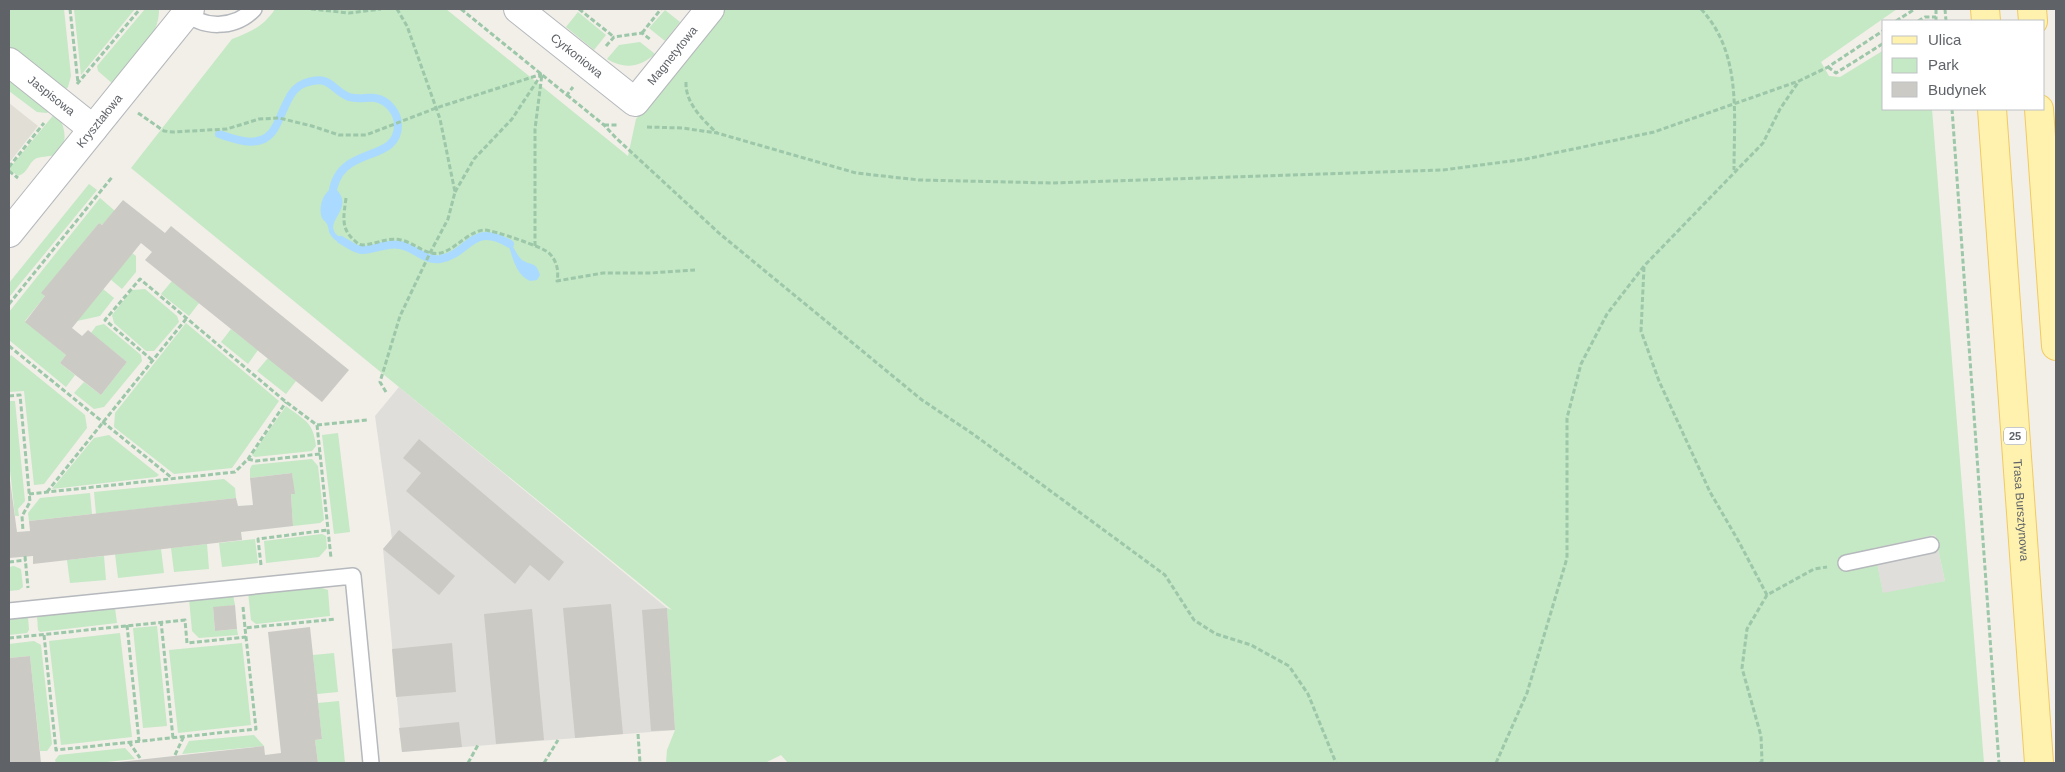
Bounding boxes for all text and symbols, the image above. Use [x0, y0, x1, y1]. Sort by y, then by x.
legend [1882, 20, 2045, 110]
street label: Magnetytowa [644, 23, 700, 88]
street label: Cyrkoniowa [548, 31, 606, 81]
text: Ulica [1928, 31, 1962, 48]
text: Park [1928, 56, 1959, 73]
street label: Jaspisowa [25, 73, 78, 119]
text: Budynek [1928, 81, 1987, 98]
street label: Kryształowa [74, 91, 125, 151]
road number: 25 [2004, 428, 2026, 444]
street label: Trasa Bursztynowa [2010, 458, 2031, 562]

